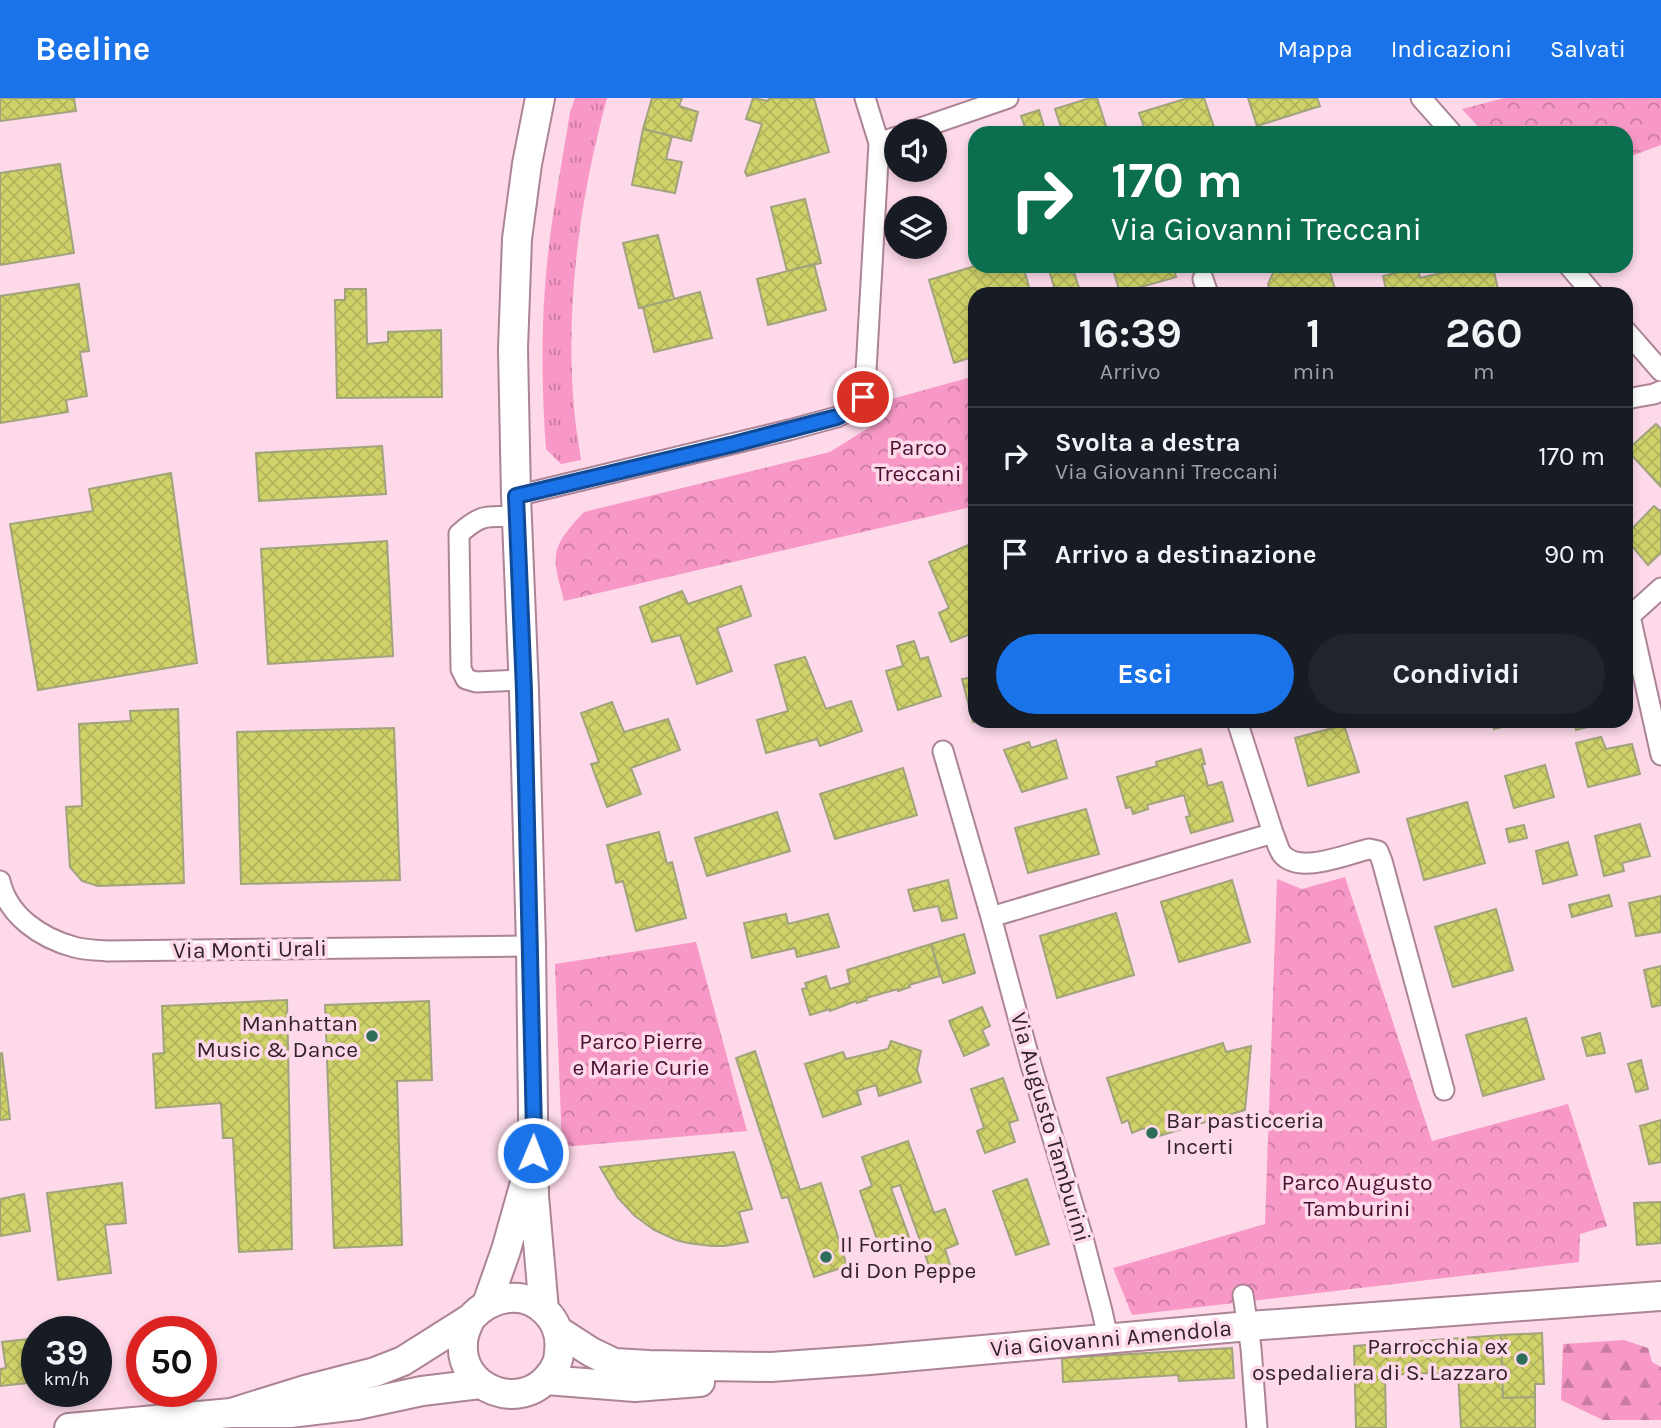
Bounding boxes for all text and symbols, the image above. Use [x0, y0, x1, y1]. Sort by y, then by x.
text: Beeline [35, 30, 150, 68]
text: Mappa [1278, 35, 1353, 63]
text: Indicazioni [1391, 35, 1512, 63]
text: Salvati [1550, 35, 1626, 63]
map controls [884, 119, 947, 259]
button: sound [884, 119, 947, 182]
text: 170 m [1111, 152, 1243, 209]
icon: right [996, 154, 1087, 245]
button: layers [884, 196, 947, 259]
text: Via Giovanni Treccani [1111, 211, 1422, 248]
text: 16:39 [1078, 308, 1182, 358]
text: 1 [1306, 308, 1321, 358]
text: 260 [1445, 308, 1523, 358]
text: Arrivo [1100, 358, 1161, 385]
text: min [1292, 358, 1335, 385]
text: m [1473, 358, 1495, 385]
pin [833, 367, 893, 427]
icon: arrive [844, 378, 882, 416]
text: Svolta a destra [1055, 427, 1241, 458]
park label: Parco Treccani [874, 434, 962, 487]
icon: right [996, 437, 1034, 475]
text: 170 m [1538, 441, 1605, 472]
text: Via Giovanni Treccani [1055, 458, 1279, 485]
icon: arrive [996, 535, 1034, 573]
text: Arrivo a destinazione [1055, 539, 1317, 570]
text: 90 m [1544, 539, 1605, 570]
button: Esci [996, 634, 1294, 714]
button: Condividi [1308, 634, 1605, 714]
street label: Via Monti Urali [173, 935, 327, 964]
street label: Via Augusto Tamburini [1005, 1009, 1096, 1245]
place label: Manhattan Music & Dance [196, 1010, 358, 1063]
marker: Manhattan Music & Dance [364, 1028, 380, 1044]
park label: Parco Pierre e Marie Curie [573, 1028, 709, 1081]
place label: Bar pasticceria Incerti [1166, 1107, 1324, 1160]
position arrow [496, 1116, 570, 1190]
marker: Bar pasticceria Incerti [1144, 1125, 1160, 1141]
park label: Parco Augusto Tamburini [1282, 1169, 1432, 1222]
place label: Il Fortino di Don Peppe [840, 1231, 976, 1284]
marker: Il Fortino di Don Peppe [818, 1249, 834, 1265]
street label: Via Giovanni Amendola [989, 1314, 1233, 1363]
speed limit sign: 50 [126, 1316, 217, 1407]
text: 39 [45, 1332, 88, 1373]
place label: Parrocchia ex ospedaliera di S. Lazzaro [1252, 1333, 1508, 1386]
marker: Parrocchia ex ospedaliera di S. Lazzaro [1514, 1351, 1530, 1367]
text: km/h [44, 1368, 89, 1390]

